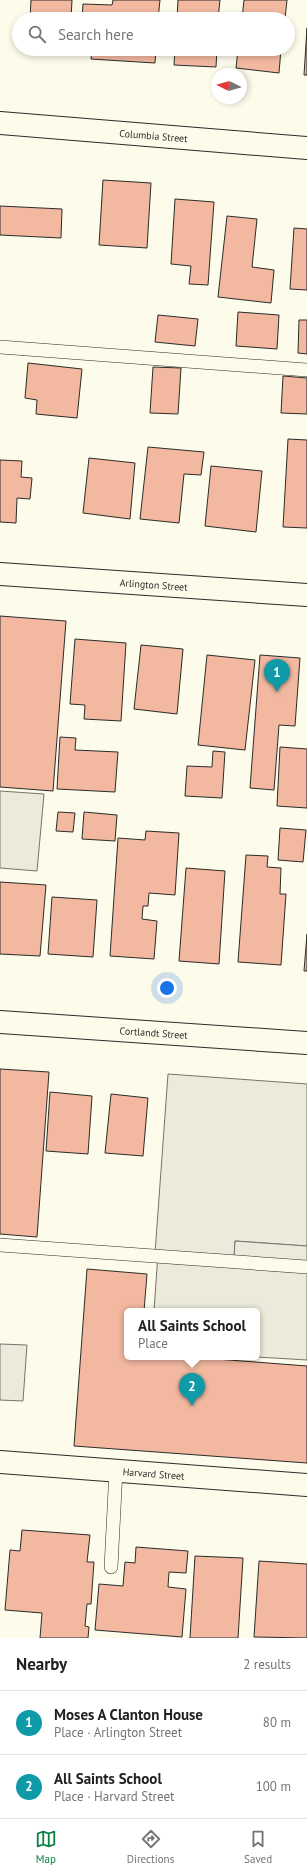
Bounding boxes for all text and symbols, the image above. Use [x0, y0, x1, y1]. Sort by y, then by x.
search box [12, 12, 295, 56]
icon: search [26, 23, 48, 45]
text: Search here [58, 25, 134, 44]
north arrow [211, 68, 247, 104]
street label: Columbia Street [119, 127, 189, 145]
street label: Arlington Street [119, 576, 189, 594]
pin: 1 [264, 659, 290, 692]
your location [157, 978, 177, 998]
street label: Cortlandt Street [119, 1024, 189, 1042]
popup [124, 1308, 260, 1360]
text: All Saints School [138, 1316, 246, 1335]
text: Place [138, 1335, 168, 1352]
pin: 2 [179, 1373, 205, 1406]
street label: Harvard Street [122, 1465, 186, 1483]
text: Nearby [16, 1653, 67, 1675]
text: 2 results [243, 1656, 291, 1673]
text: Moses A Clanton House [54, 1705, 203, 1724]
text: 1 [25, 1714, 33, 1731]
text: 80 m [263, 1714, 291, 1731]
text: Place · Arlington Street [54, 1724, 182, 1741]
text: All Saints School [54, 1769, 162, 1788]
text: 2 [25, 1778, 33, 1795]
text: 100 m [256, 1778, 291, 1795]
text: Place · Harvard Street [54, 1788, 175, 1805]
tab: Map [35, 1828, 57, 1866]
tab: Directions [127, 1828, 174, 1866]
tab: Saved [244, 1828, 272, 1866]

